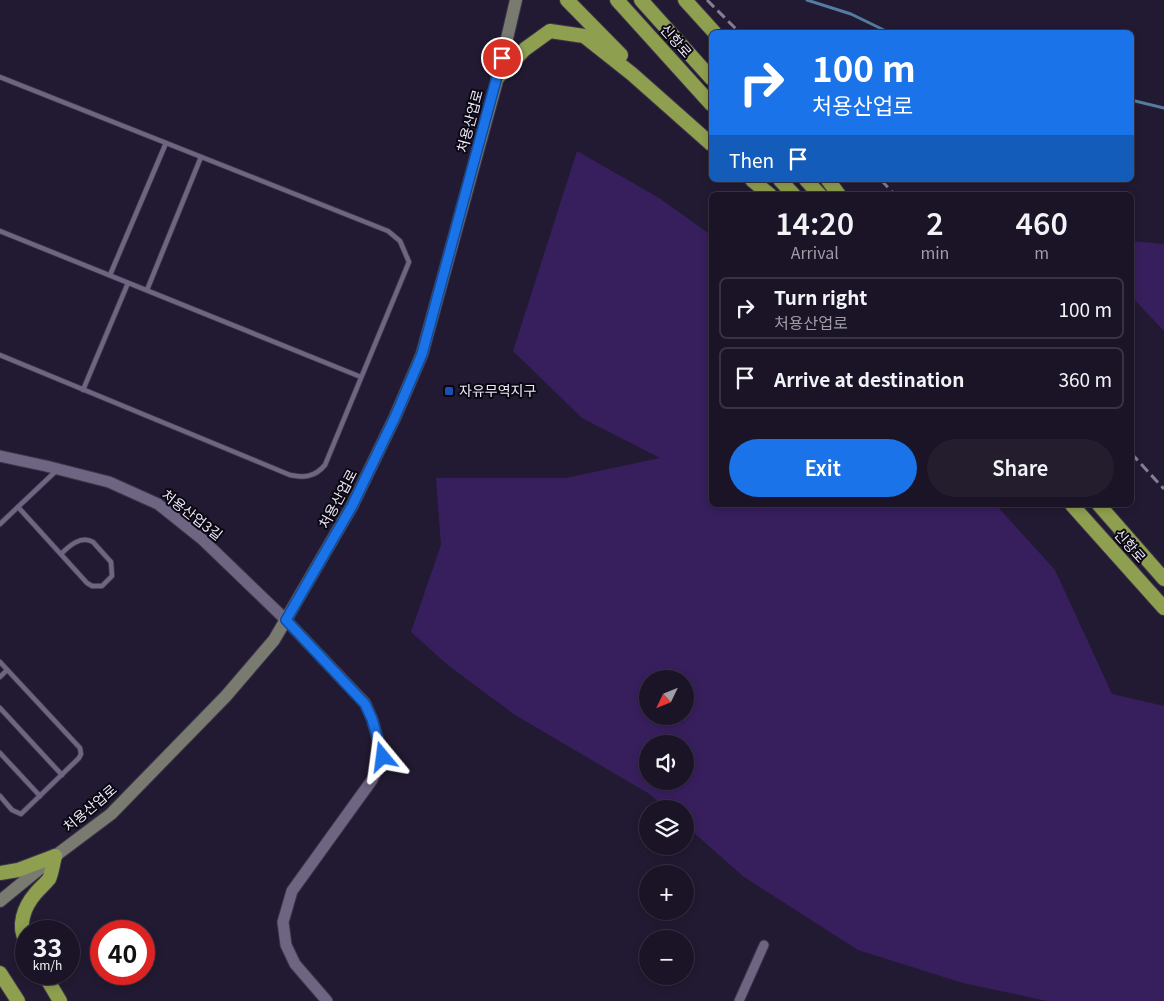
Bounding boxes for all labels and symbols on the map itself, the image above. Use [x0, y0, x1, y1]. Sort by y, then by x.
street label: 신항로 [656, 19, 697, 61]
pin [481, 37, 523, 79]
street label: 처용산업로 [451, 87, 487, 154]
place label: 자유무역지구 [459, 380, 536, 400]
marker: 자유무역지구 [443, 385, 455, 397]
street label: 처용산업로 [313, 465, 361, 532]
street label: 처용산업3길 [158, 484, 227, 544]
street label: 신항로 [1110, 524, 1151, 566]
north arrow [639, 670, 694, 725]
position arrow [356, 730, 408, 782]
street label: 처용산업로 [58, 779, 121, 836]
speed limit sign: 40 [90, 920, 155, 985]

